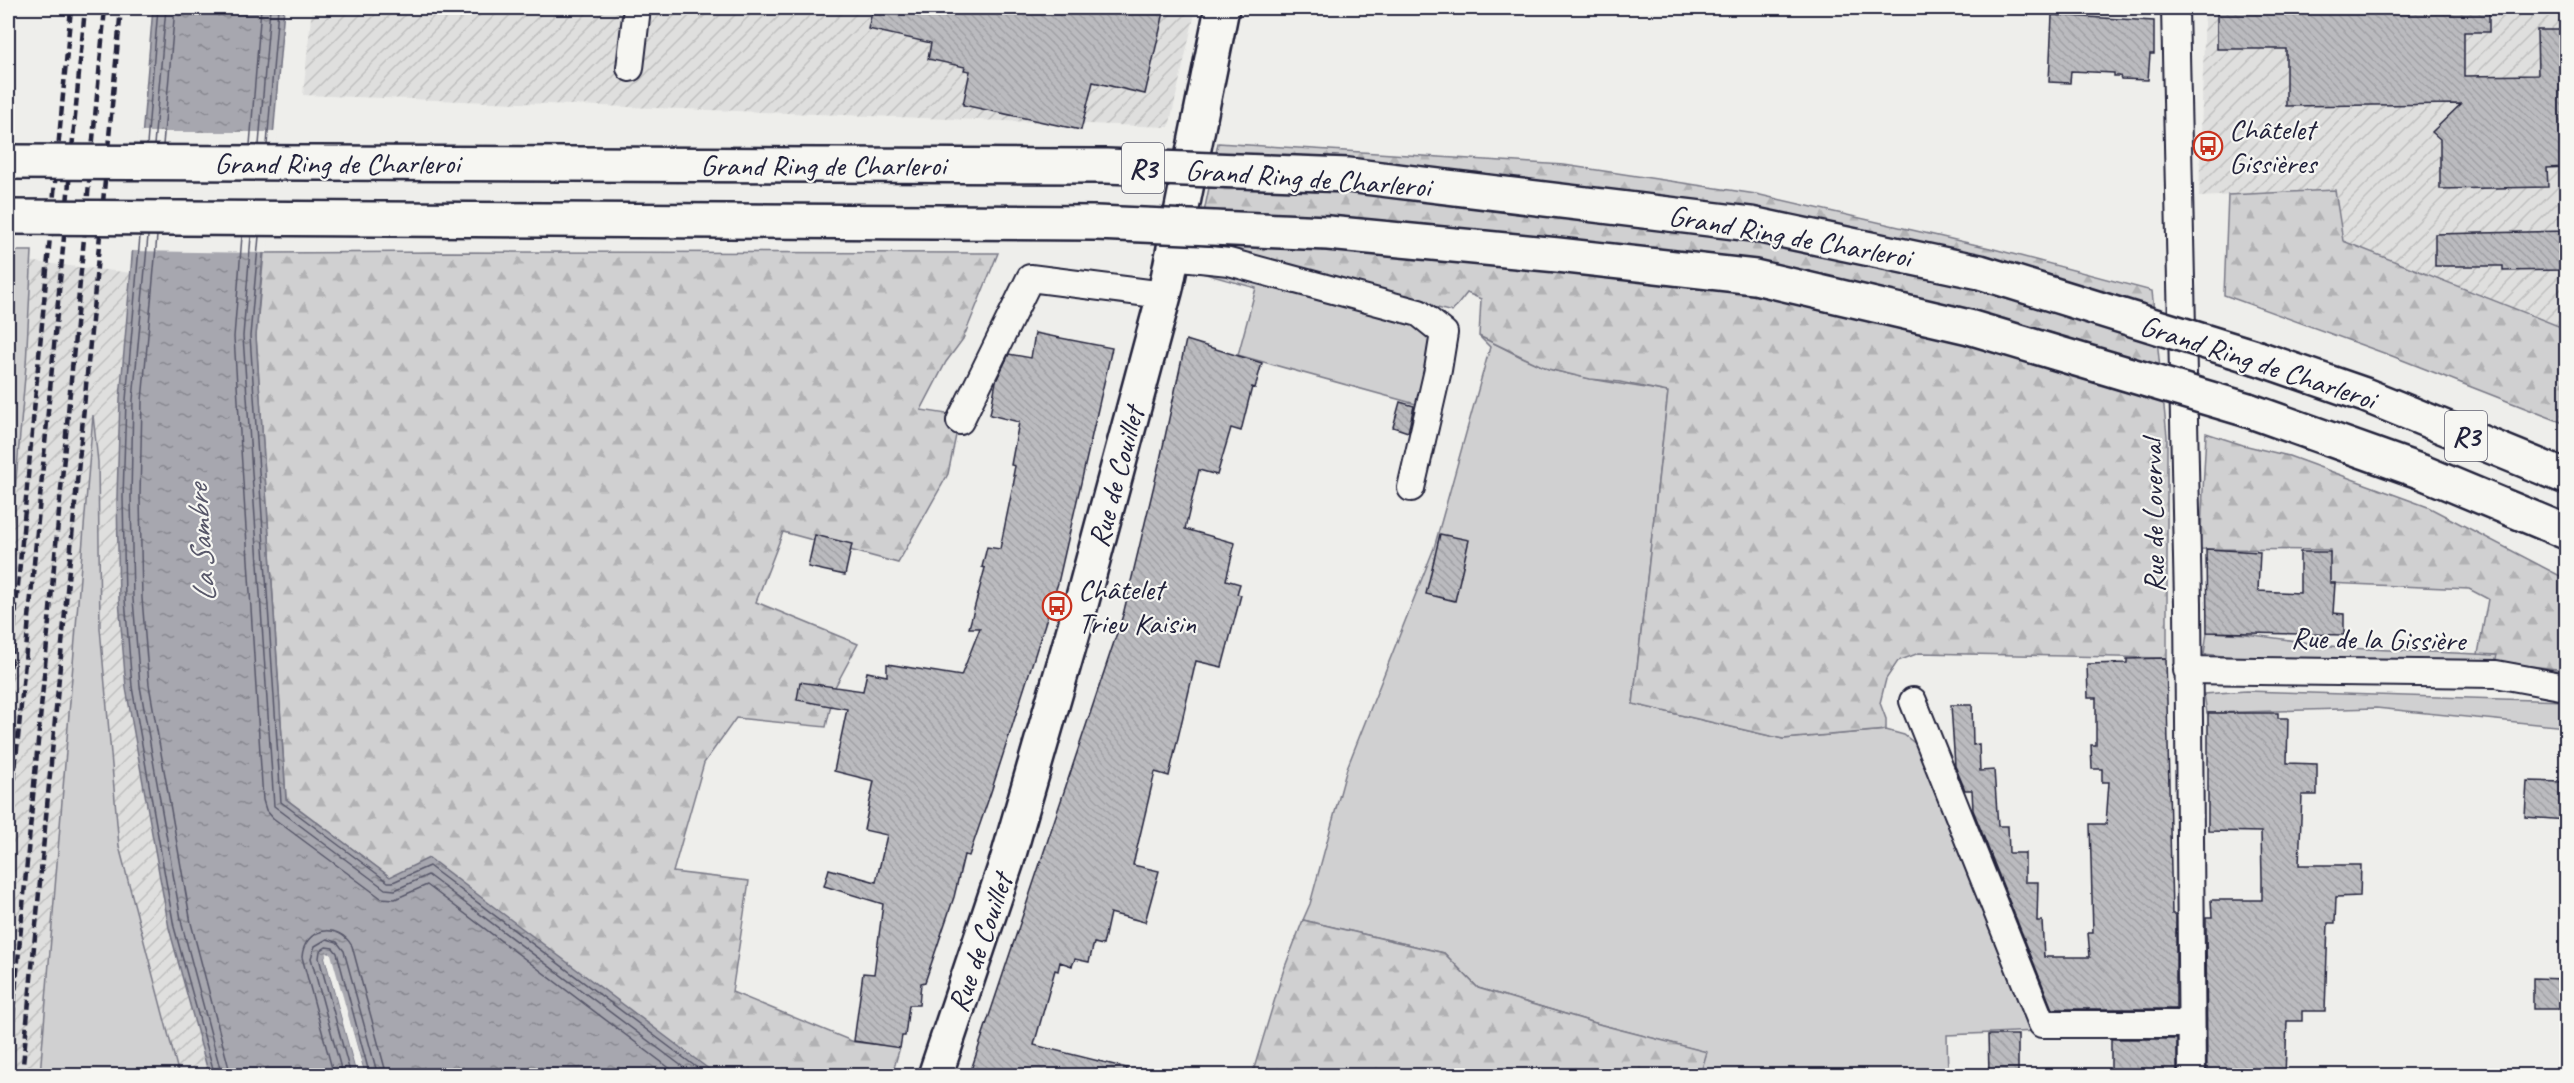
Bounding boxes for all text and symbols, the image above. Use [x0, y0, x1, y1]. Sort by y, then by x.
place label: Châtelet Gissières [2229, 110, 2319, 182]
bus stop icon: Châtelet Gissières [2192, 130, 2224, 162]
road number: R3 [1122, 143, 1164, 193]
street label: Grand Ring de Charleroi [214, 144, 463, 182]
street label: Grand Ring de Charleroi [700, 146, 949, 184]
street label: Grand Ring de Charleroi [1184, 150, 1435, 206]
street label: Grand Ring de Charleroi [1666, 196, 1918, 277]
street label: Grand Ring de Charleroi [2135, 306, 2384, 419]
street label: Rue de Couillet [1079, 399, 1154, 551]
road number: R3 [2445, 411, 2487, 461]
street label: Rue de Loverval [2133, 434, 2173, 593]
water label: La Sambre [176, 479, 226, 604]
place label: Châtelet Trieu Kaisin [1078, 570, 1196, 642]
bus stop icon: Châtelet Trieu Kaisin [1041, 590, 1073, 622]
street label: Rue de la Gissière [2291, 618, 2468, 660]
street label: Rue de Couillet [939, 865, 1023, 1017]

